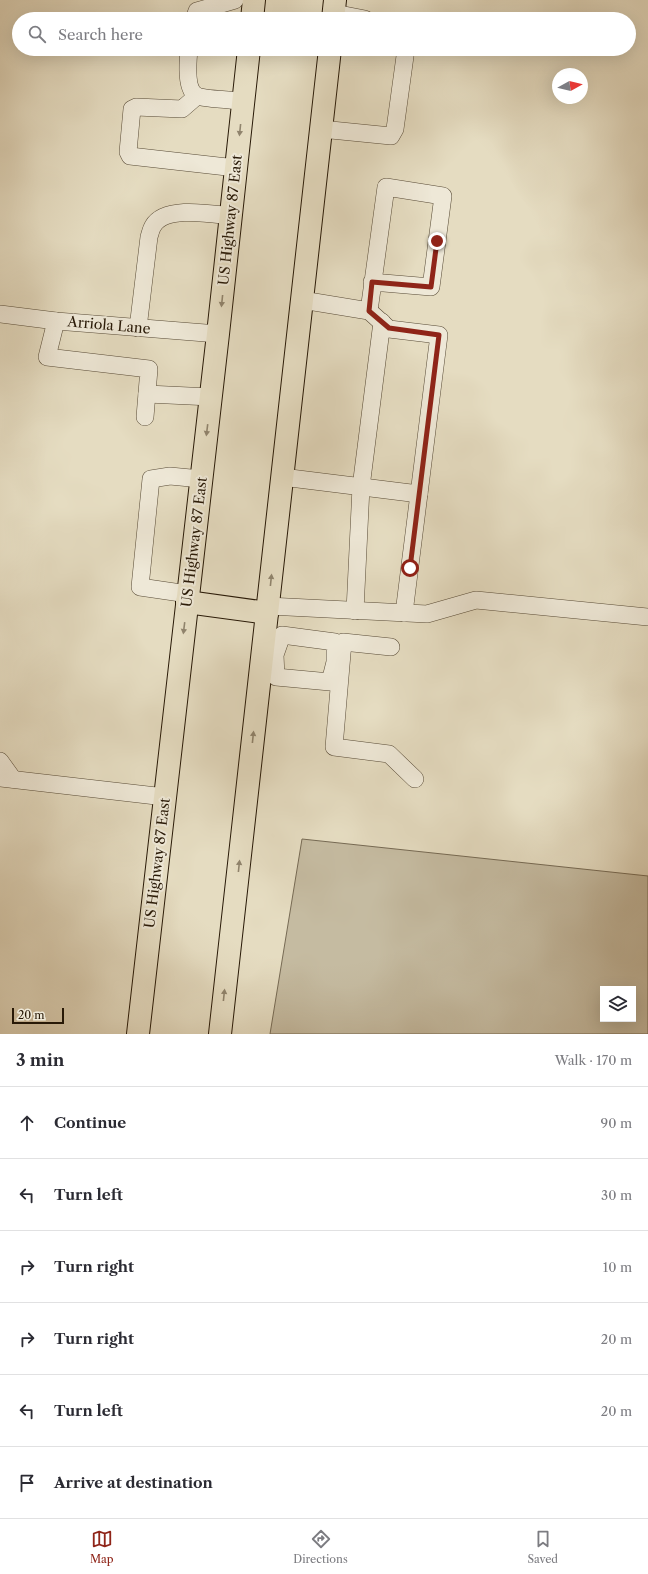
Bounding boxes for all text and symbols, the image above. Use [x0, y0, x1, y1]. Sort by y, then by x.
search box [12, 12, 636, 56]
icon: search [26, 23, 48, 45]
text: Search here [58, 25, 143, 44]
north arrow [552, 68, 588, 104]
one-way arrow [237, 123, 243, 136]
street label: US Highway 87 East [214, 154, 246, 286]
route end [428, 232, 446, 250]
one-way arrow [219, 295, 225, 307]
street label: Arriola Lane [66, 312, 151, 338]
one-way arrow [204, 424, 210, 436]
street label: US Highway 87 East [177, 476, 211, 608]
route start [401, 559, 419, 577]
one-way arrow [267, 574, 274, 586]
one-way arrow [181, 622, 187, 634]
one-way arrow [250, 731, 256, 743]
street label: US Highway 87 East [140, 797, 174, 929]
one-way arrow [235, 860, 242, 872]
map controls [600, 986, 636, 1022]
button: layers [600, 986, 636, 1022]
one-way arrow [221, 989, 227, 1001]
scale bar [12, 1006, 64, 1025]
text: 20 m [18, 1008, 44, 1022]
text: 3 min [16, 1050, 65, 1070]
text: Walk · 170 m [555, 1052, 632, 1068]
icon: ahead [16, 1112, 38, 1134]
text: Continue [54, 1113, 126, 1132]
text: 90 m [601, 1115, 632, 1131]
icon: left [16, 1184, 38, 1206]
text: Turn left [54, 1185, 123, 1204]
text: 30 m [601, 1187, 632, 1203]
icon: right [16, 1256, 38, 1278]
text: Turn right [54, 1257, 134, 1276]
text: 10 m [603, 1259, 632, 1275]
icon: right [16, 1328, 38, 1350]
text: Turn right [54, 1329, 134, 1348]
text: 20 m [601, 1331, 632, 1347]
icon: left [16, 1400, 38, 1422]
text: Turn left [54, 1401, 123, 1420]
text: 20 m [601, 1403, 632, 1419]
icon: arrive [16, 1472, 38, 1494]
text: Arrive at destination [54, 1473, 213, 1492]
tab: Map [90, 1528, 114, 1566]
tab: Directions [293, 1528, 348, 1566]
tab: Saved [528, 1528, 558, 1566]

